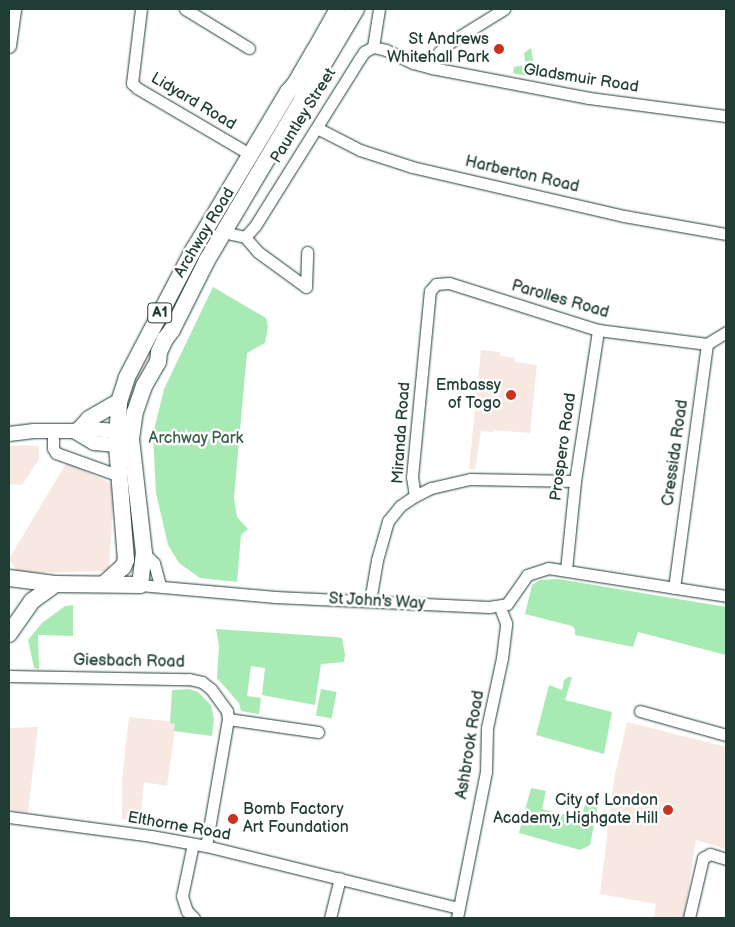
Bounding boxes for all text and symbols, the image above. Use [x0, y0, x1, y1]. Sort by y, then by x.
place label: St Andrews Whitehall Park [387, 30, 489, 68]
marker: St Andrews Whitehall Park [493, 43, 505, 55]
street label: Gladsmuir Road [522, 60, 640, 98]
street label: Pauntley Street [267, 64, 341, 168]
street label: Lidyard Road [147, 69, 239, 135]
street label: Harberton Road [463, 153, 581, 197]
street label: Archway Road [170, 184, 240, 282]
street label: Parolles Road [509, 277, 611, 323]
road number: A1 [146, 300, 174, 326]
place label: Embassy of Togo [436, 376, 501, 414]
street label: Miranda Road [389, 381, 415, 485]
marker: Embassy of Togo [505, 389, 517, 401]
street label: Prospero Road [547, 392, 581, 502]
street label: Cressida Road [659, 399, 693, 507]
park label: Archway Park [148, 429, 244, 449]
street label: St John's Way [327, 590, 427, 614]
street label: Giesbach Road [73, 651, 185, 673]
street label: Ashbrook Road [453, 689, 489, 801]
place label: City of London Academy, Highgate Hill [493, 791, 658, 829]
place label: Bomb Factory Art Foundation [243, 800, 349, 838]
marker: City of London Academy, Highgate Hill [662, 804, 674, 816]
street label: Elthorne Road [126, 808, 232, 846]
marker: Bomb Factory Art Foundation [227, 813, 239, 825]

